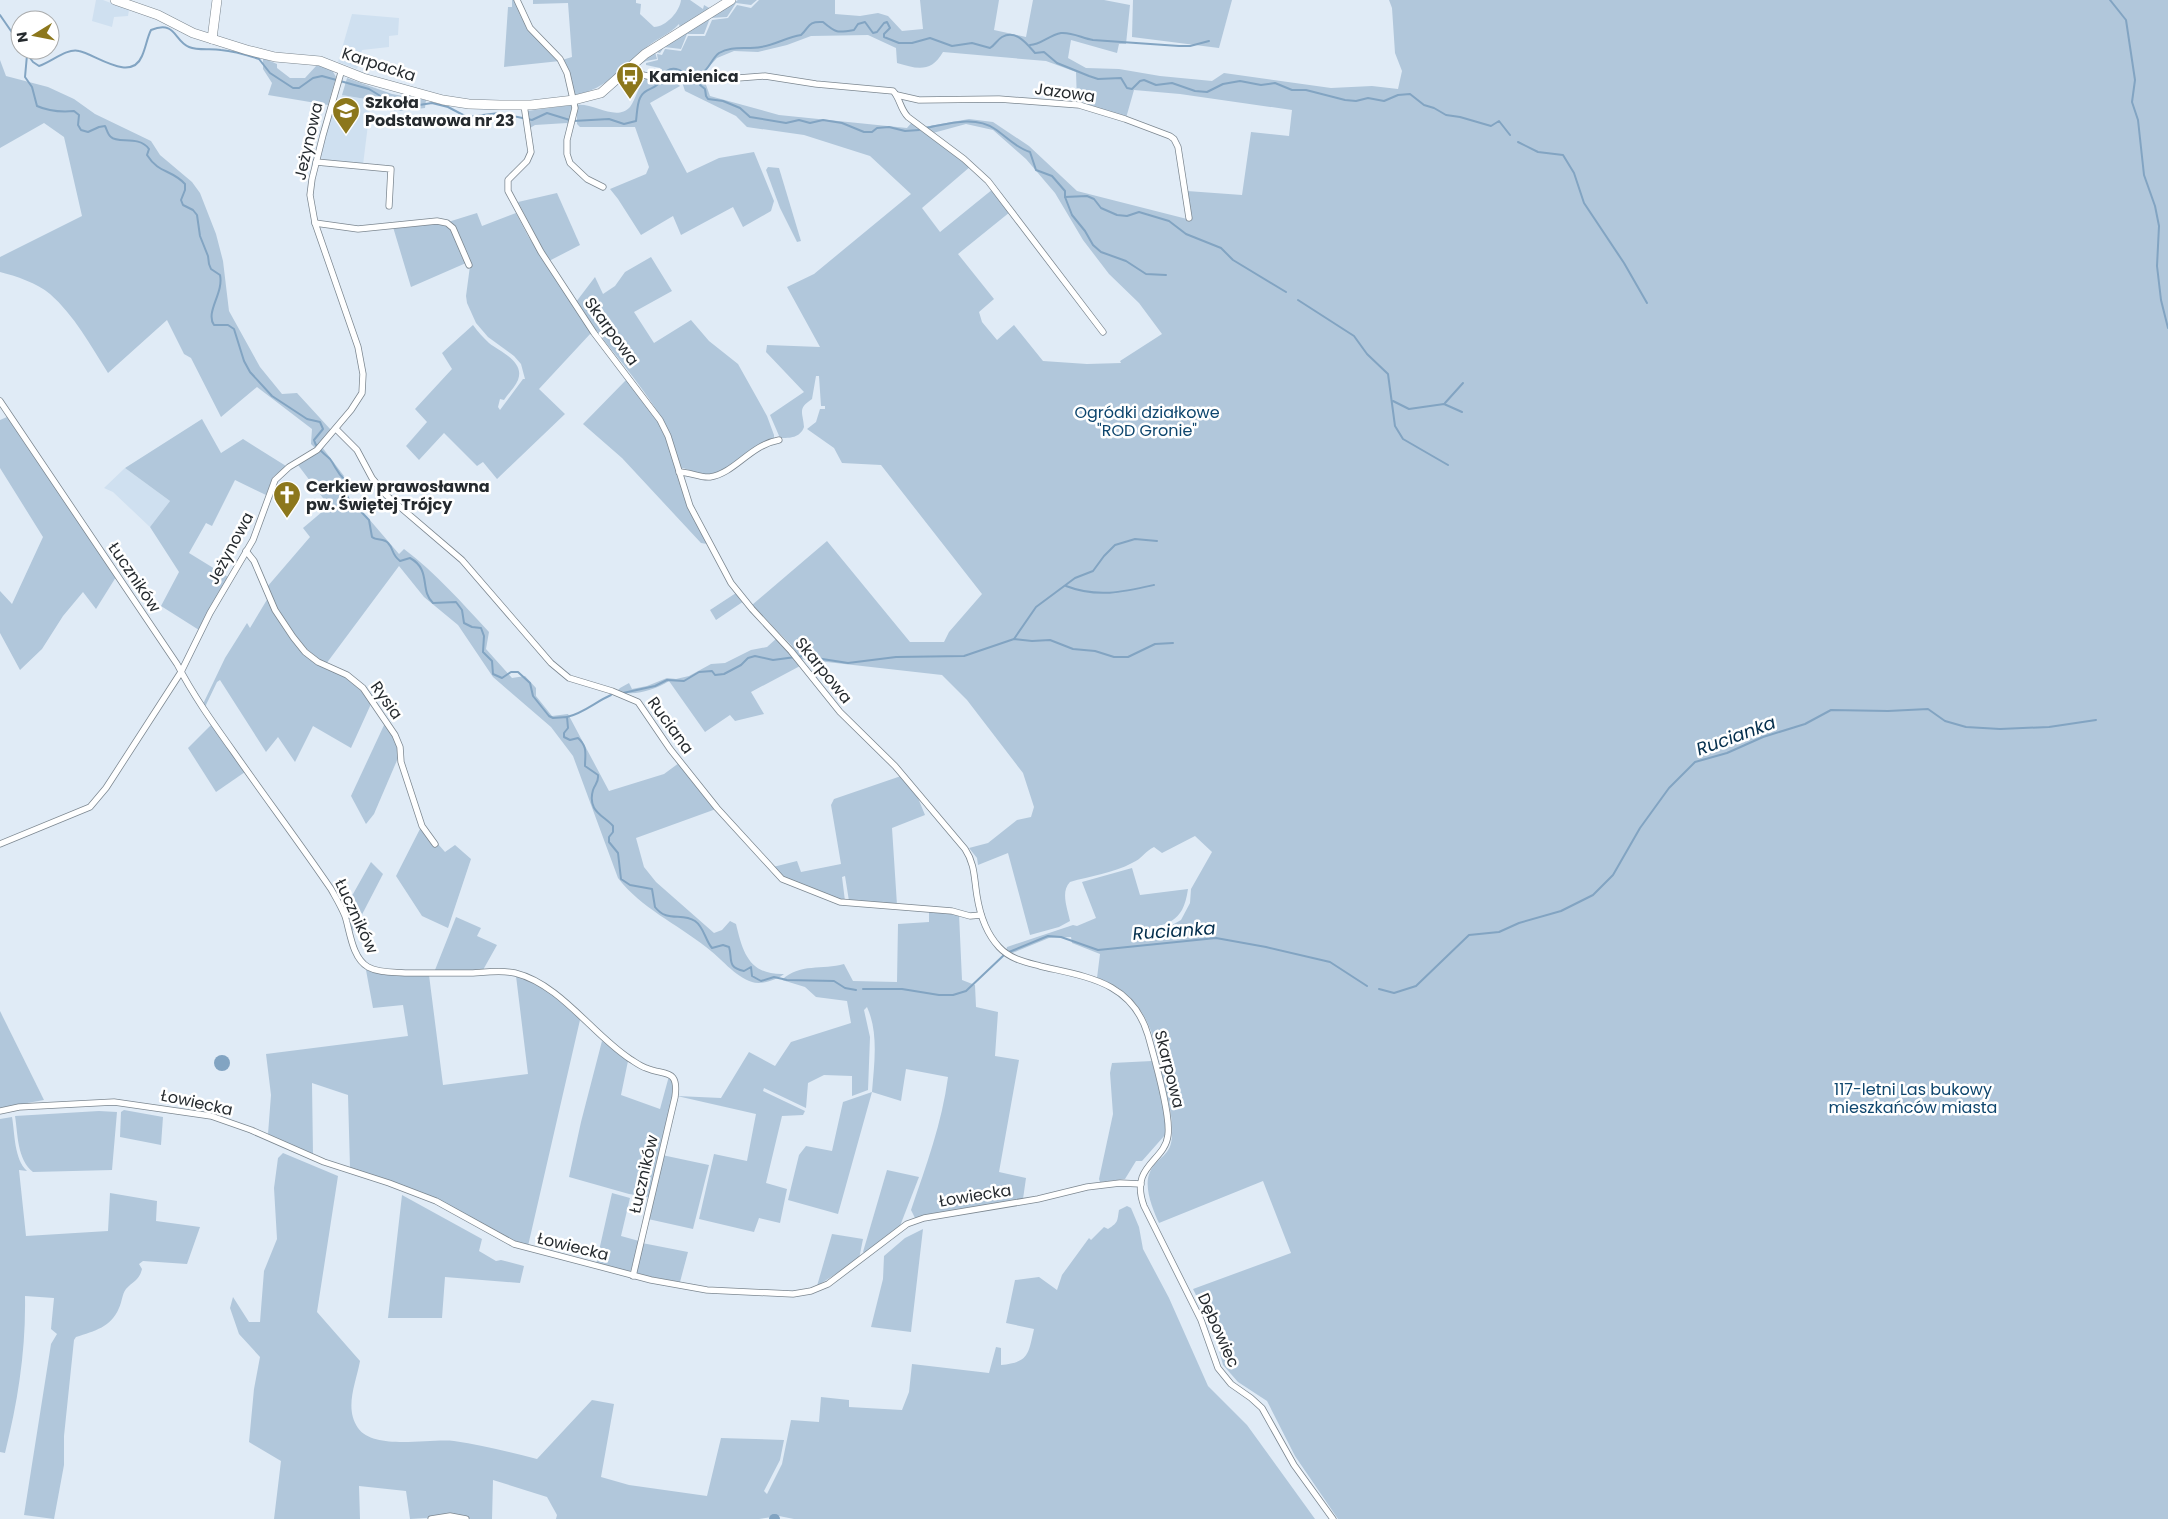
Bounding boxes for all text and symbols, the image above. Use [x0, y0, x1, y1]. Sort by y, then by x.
north arrow [10, 10, 60, 60]
text: N [11, 30, 33, 44]
street label: Karpacka [339, 42, 419, 87]
bus stop icon: Kamienica [615, 61, 645, 100]
place label: Kamienica [649, 65, 739, 88]
street label: Jazowa [1033, 77, 1097, 108]
place label: Szkoła Podstawowa nr 23 [365, 91, 514, 132]
school or university icon: Szkoła Podstawowa nr 23 [331, 96, 361, 135]
street label: Jeżynowa [288, 100, 329, 182]
street label: Skarpowa [579, 292, 644, 370]
park label: Ogródki działkowe "ROD Gronie" [1074, 401, 1220, 442]
place label: Cerkiew prawosławna pw. Świętej Trójcy [306, 475, 490, 516]
church icon: Cerkiew prawosławna pw. Świętej Trójcy [272, 480, 302, 519]
street label: Jeżynowa [202, 508, 259, 589]
street label: Łuczników [103, 538, 166, 617]
street label: Skarpowa [790, 632, 858, 708]
street label: Rysia [365, 677, 408, 724]
street label: Ruciana [642, 692, 699, 759]
water label: Rucianka [1693, 710, 1779, 761]
street label: Łuczników [329, 875, 384, 957]
water label: Rucianka [1132, 915, 1216, 946]
street label: Skarpowa [1149, 1028, 1190, 1110]
park label: 117-letni Las bukowy mieszkańców miasta [1829, 1078, 1997, 1119]
street label: Łowiecka [159, 1084, 235, 1121]
street label: Łuczników [623, 1133, 664, 1216]
street label: Łowiecka [937, 1178, 1013, 1213]
street label: Łowiecka [535, 1226, 611, 1266]
street label: Dębowiec [1192, 1289, 1245, 1371]

